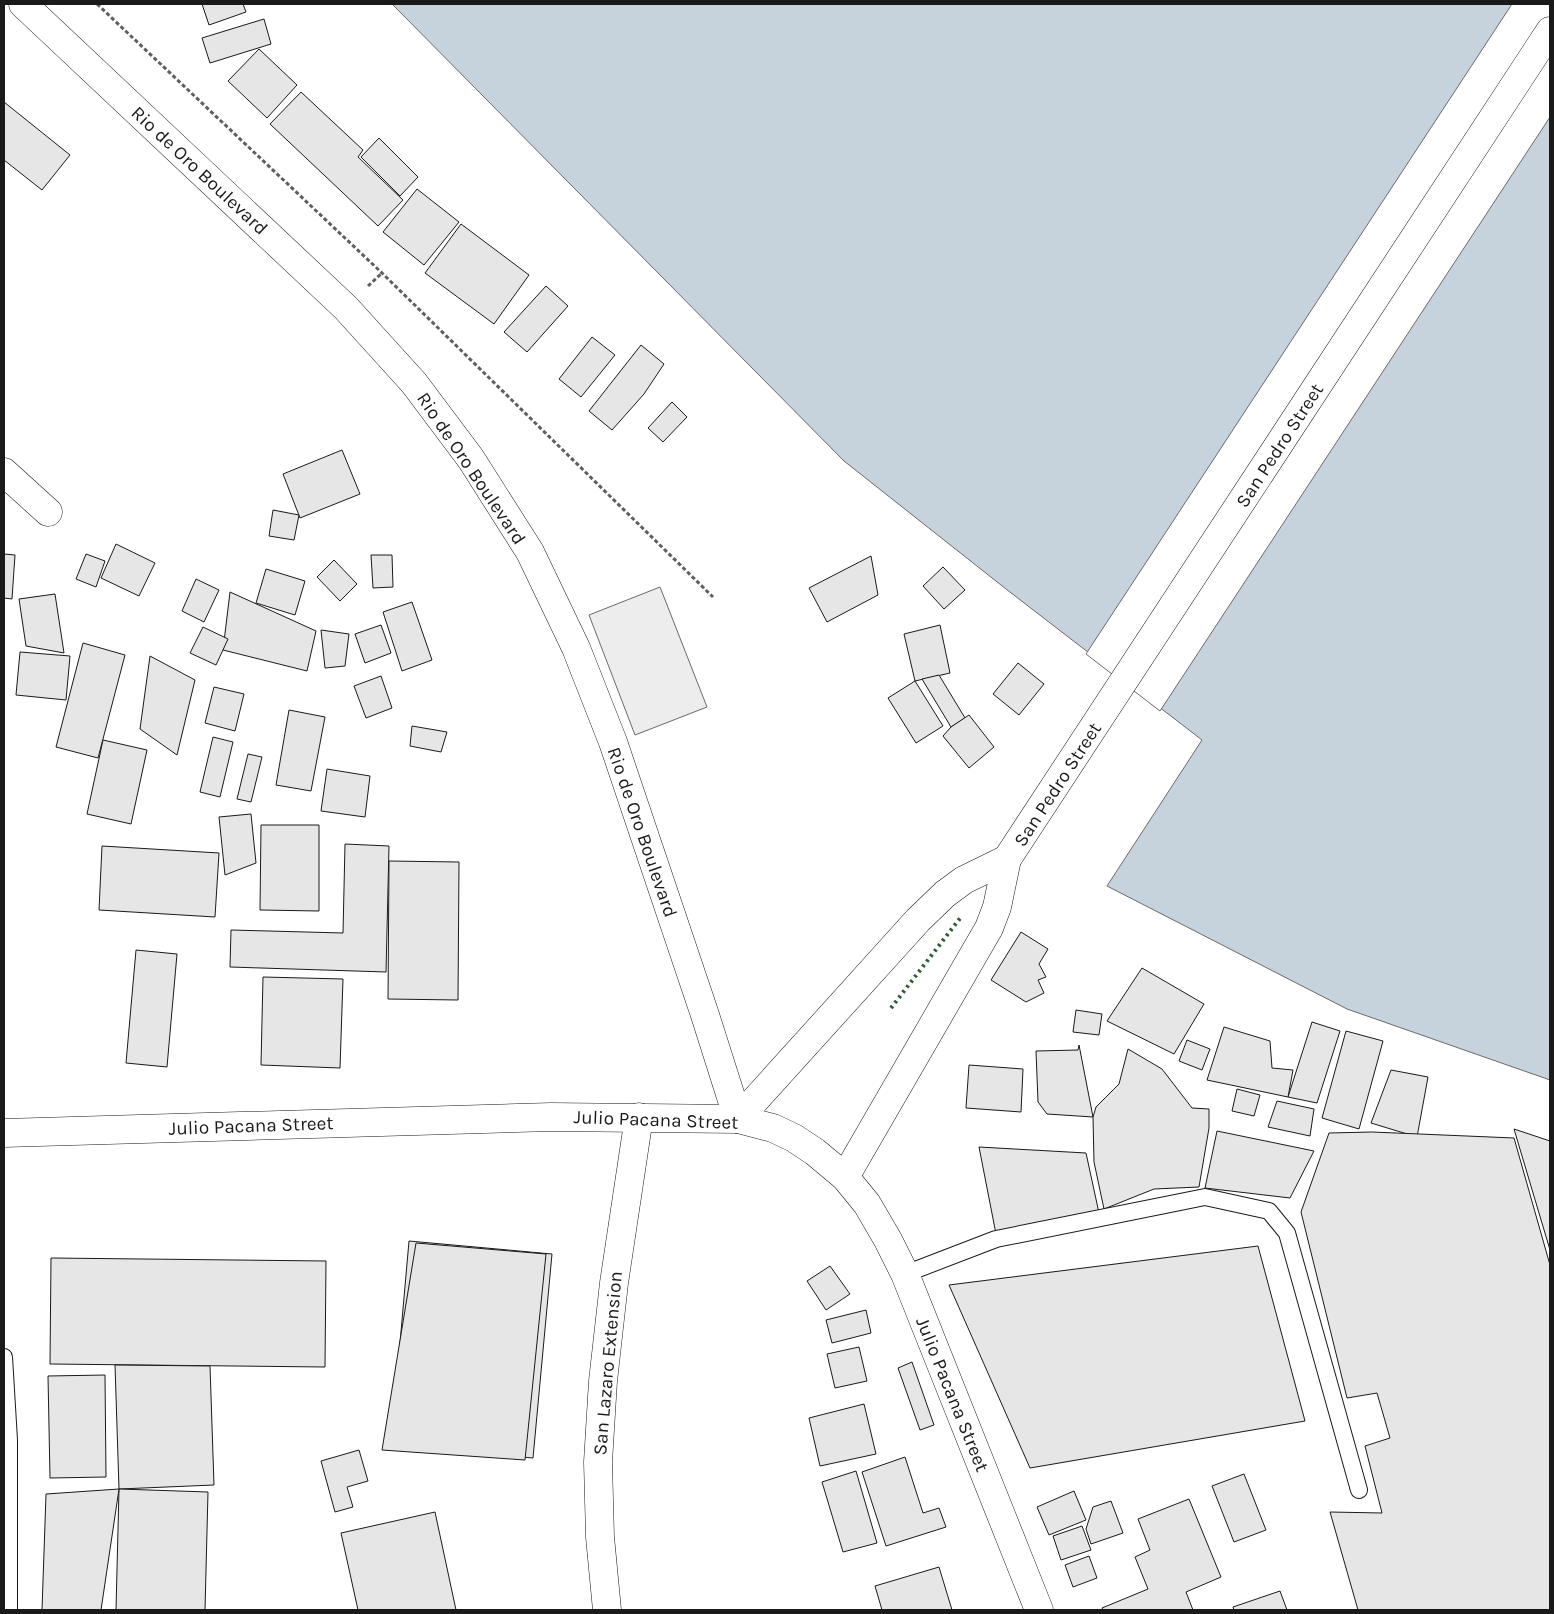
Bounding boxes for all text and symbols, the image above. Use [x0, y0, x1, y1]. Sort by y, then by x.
street label: Rio de Oro Boulevard [126, 102, 272, 240]
street label: San Pedro Street [1232, 379, 1328, 512]
street label: Rio de Oro Boulevard [412, 388, 530, 549]
street label: San Pedro Street [1010, 718, 1106, 851]
street label: Rio de Oro Boulevard [603, 744, 682, 920]
street label: Julio Pacana Street [573, 1106, 739, 1134]
street label: Julio Pacana Street [168, 1112, 334, 1140]
street label: San Lazaro Extension [589, 1270, 627, 1456]
street label: Julio Pacana Street [911, 1314, 993, 1475]

